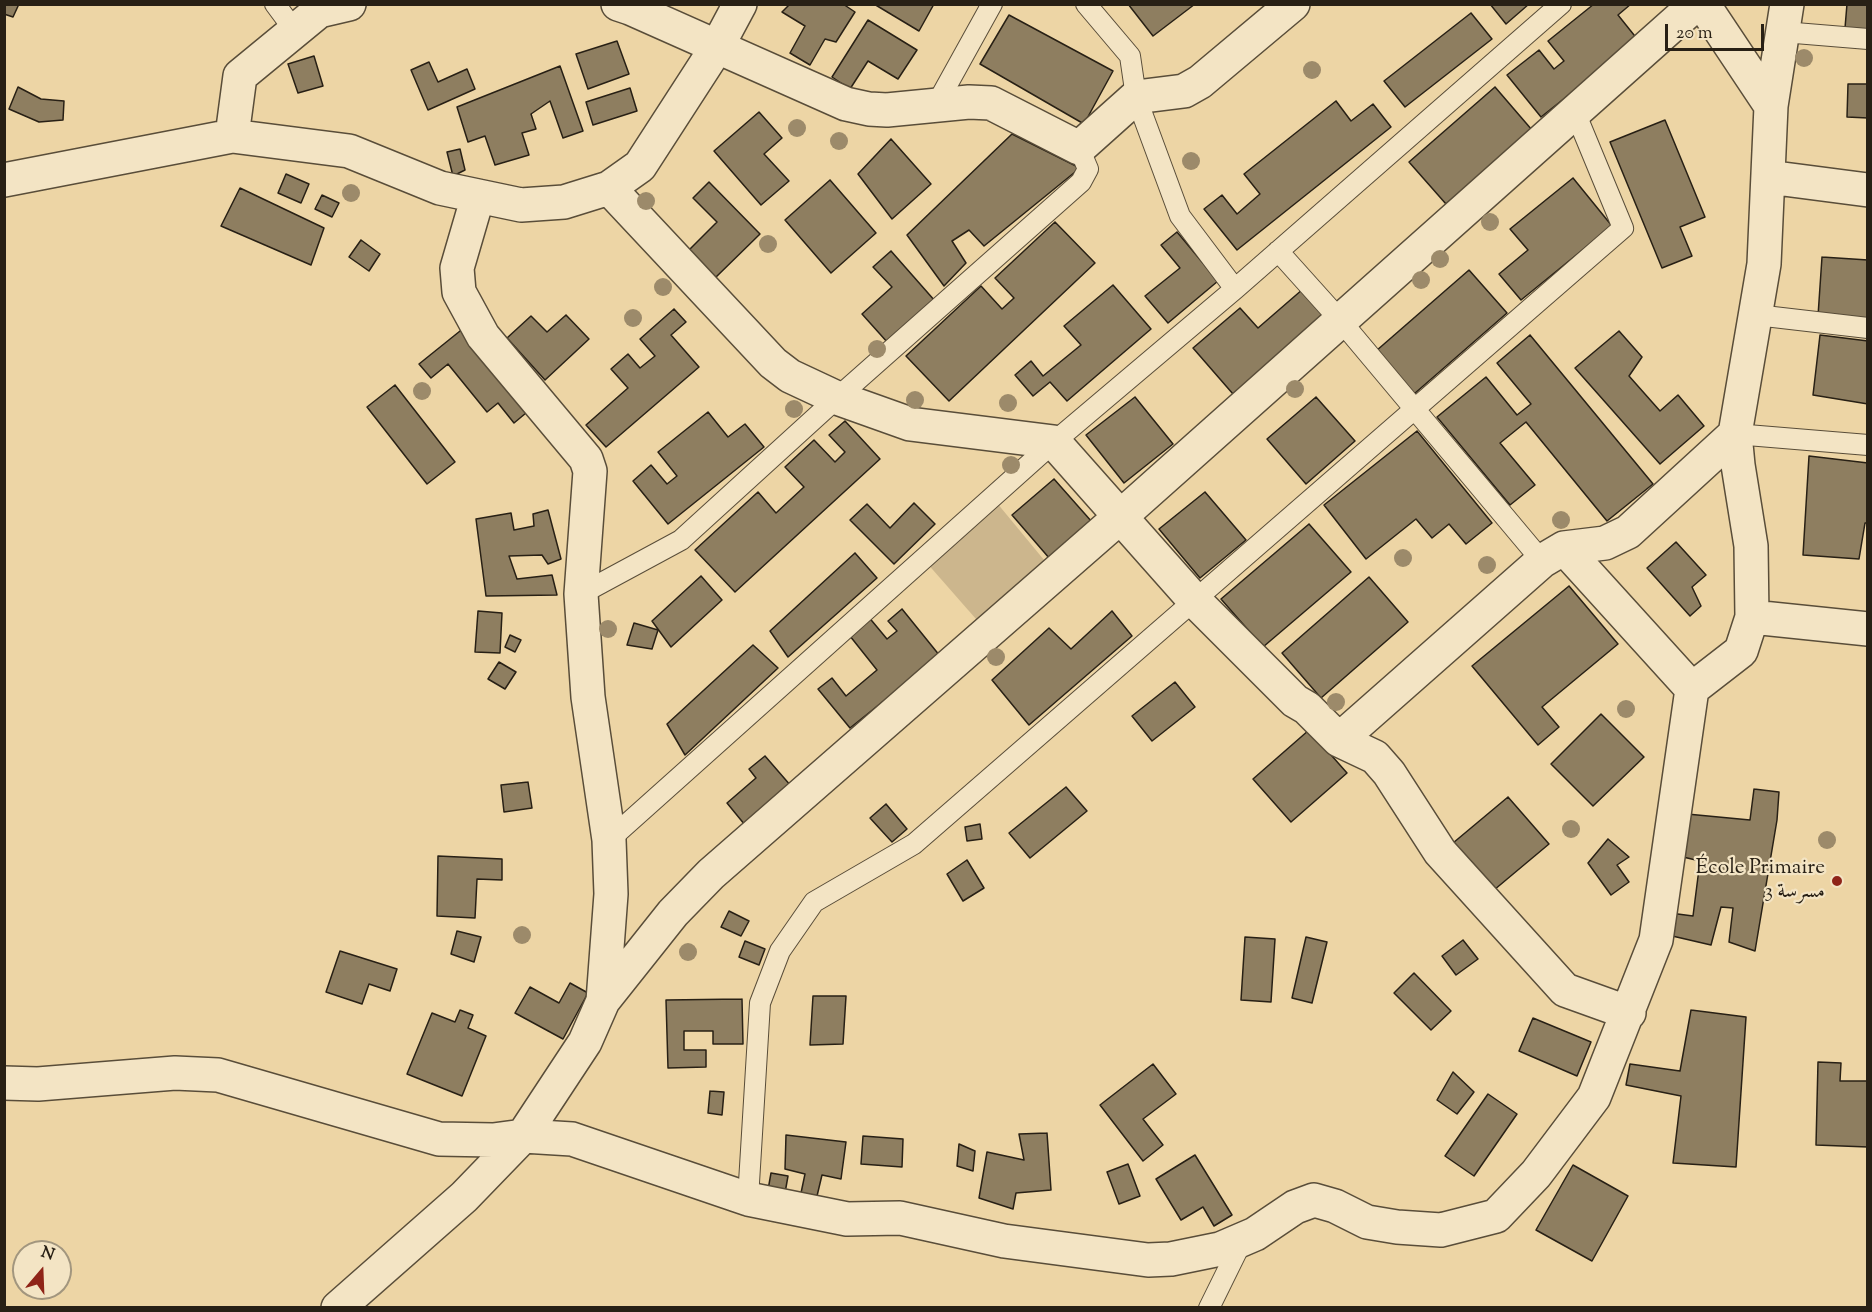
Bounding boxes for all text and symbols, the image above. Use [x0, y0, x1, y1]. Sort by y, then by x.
scale bar [1668, 12, 1767, 50]
text: 20 m [1676, 21, 1713, 47]
place label: École Primaire 3 مسرسة [1696, 856, 1825, 906]
marker: École Primaire 3 مسرسة [1830, 874, 1844, 888]
north arrow [12, 1240, 72, 1300]
text: N [38, 1241, 57, 1267]

